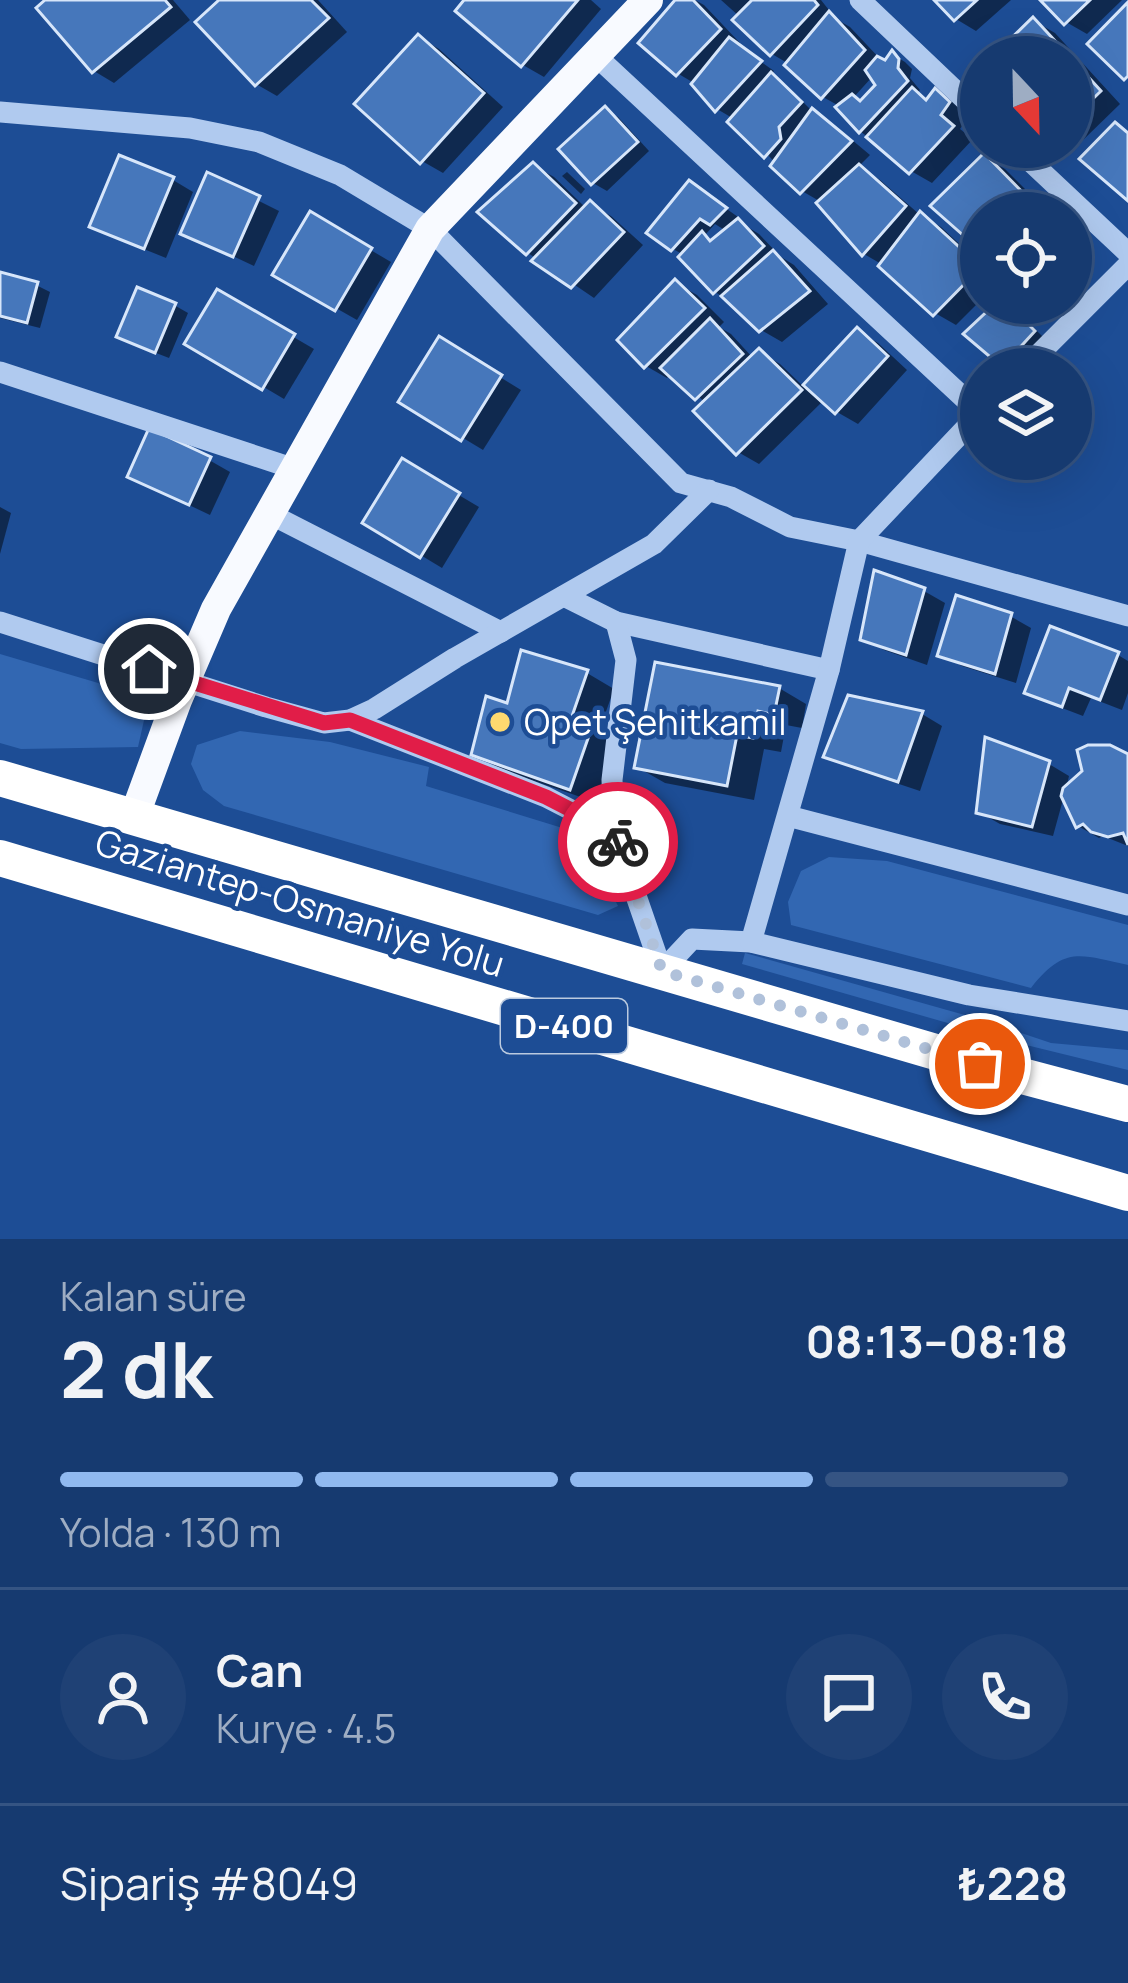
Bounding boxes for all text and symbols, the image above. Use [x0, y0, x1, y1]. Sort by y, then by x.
north arrow [960, 36, 1092, 168]
map controls [960, 36, 1092, 480]
button: locate [960, 192, 1092, 324]
button: layers [960, 348, 1092, 480]
pin [98, 618, 200, 720]
icon: home [116, 636, 182, 702]
place label: Opet Şehitkamil [524, 697, 787, 746]
marker: Opet Şehitkamil [487, 709, 513, 735]
courier [558, 782, 678, 902]
icon: bike [585, 809, 651, 875]
street label: Gaziantep-Osmaniye Yolu [90, 817, 510, 988]
road number: D-400 [501, 999, 627, 1053]
pin [929, 1013, 1031, 1115]
icon: bag [947, 1031, 1013, 1097]
text: Kalan süre [60, 1269, 247, 1323]
text: 08:13–08:18 [805, 1310, 1068, 1372]
text: 2 dk [60, 1315, 212, 1421]
text: Yolda · 130 m [60, 1505, 281, 1559]
button: person [60, 1634, 186, 1760]
button: chat [786, 1634, 912, 1760]
button: phone [942, 1634, 1068, 1760]
text: Can [216, 1639, 303, 1701]
text: Kurye · 4.5 [216, 1701, 396, 1755]
text: Sipariş #8049 [60, 1852, 358, 1914]
text: ₺228 [957, 1852, 1068, 1914]

